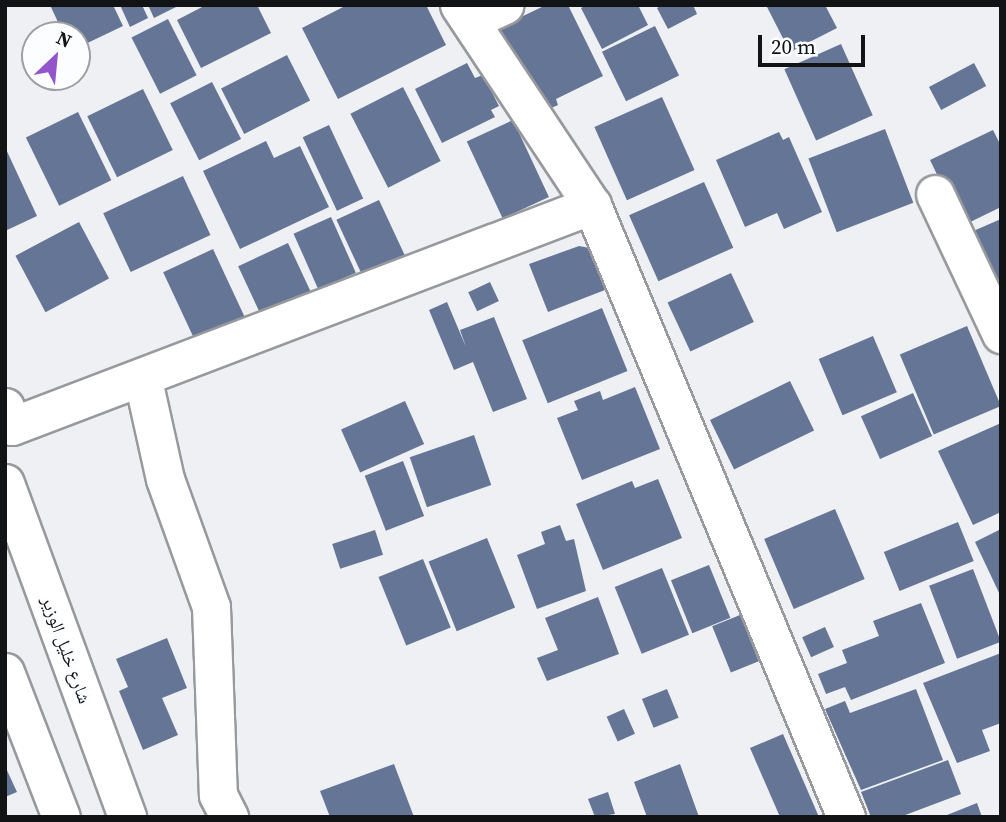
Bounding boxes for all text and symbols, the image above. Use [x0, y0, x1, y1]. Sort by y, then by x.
north arrow [21, 21, 91, 91]
scale bar [761, 21, 868, 65]
text: N [52, 24, 76, 54]
text: 20 m [771, 32, 816, 61]
street label: شارع خليل الوزير [37, 593, 95, 707]

